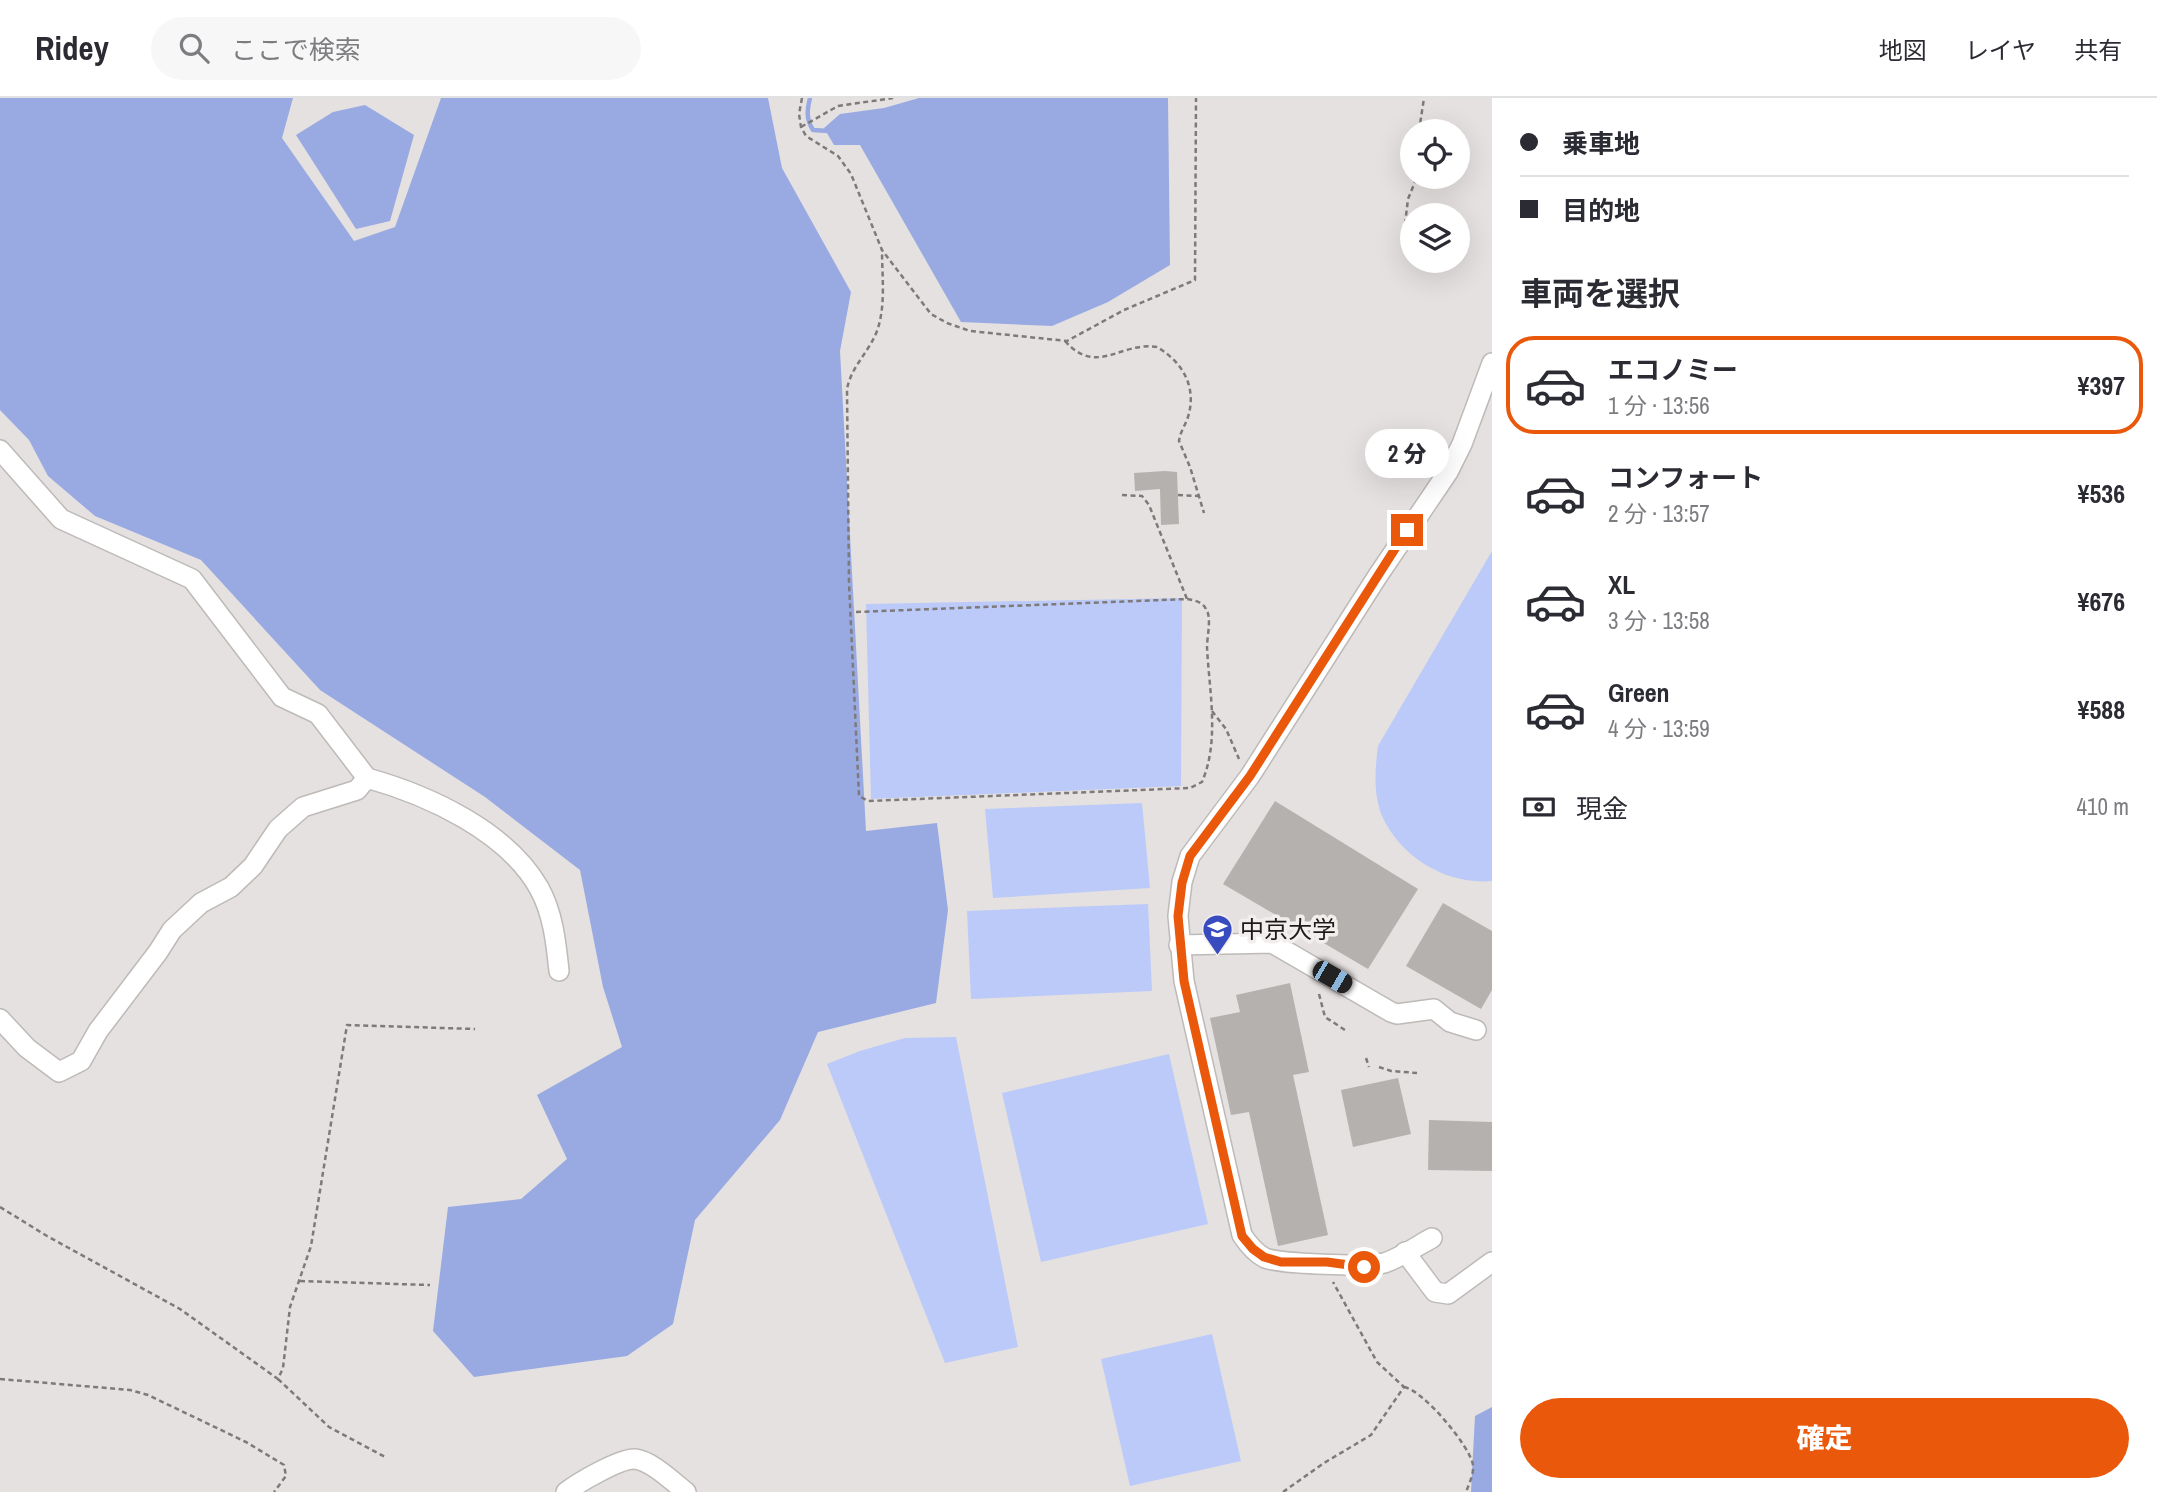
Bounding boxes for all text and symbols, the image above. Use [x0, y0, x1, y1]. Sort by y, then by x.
search box [151, 17, 641, 80]
text: Ridey [35, 26, 109, 70]
icon: search [175, 29, 213, 67]
text: ここで検索 [231, 32, 361, 67]
text: 地図 [1879, 34, 1927, 66]
text: レイヤ [1965, 34, 2036, 66]
text: 共有 [2074, 34, 2122, 66]
map controls [1400, 119, 1470, 273]
button: locate [1400, 119, 1470, 189]
text: 乗車地 [1562, 126, 1640, 161]
text: 目的地 [1562, 193, 1640, 228]
button: layers [1400, 203, 1470, 273]
text: 車両を選択 [1520, 272, 1680, 315]
text: エコノミー [1608, 352, 1738, 387]
icon: car [1524, 354, 1587, 417]
text: ¥397 [2078, 368, 2125, 403]
text: 1 分 · 13:56 [1608, 390, 1710, 421]
callout: 2 分 [1365, 428, 1449, 478]
text: 2 分 [1388, 438, 1426, 469]
text: コンフォート [1608, 460, 1763, 495]
icon: car [1524, 462, 1587, 525]
text: ¥536 [2078, 476, 2125, 511]
text: 2 分 · 13:57 [1608, 498, 1710, 529]
route end [1391, 514, 1423, 546]
text: XL [1608, 567, 1635, 602]
icon: car [1524, 570, 1587, 633]
text: ¥676 [2078, 584, 2125, 619]
text: 3 分 · 13:58 [1608, 605, 1710, 636]
text: Green [1608, 675, 1670, 710]
icon: car [1524, 678, 1587, 741]
text: ¥588 [2078, 692, 2125, 727]
text: 4 分 · 13:59 [1608, 713, 1710, 744]
icon: cash [1520, 788, 1558, 826]
text: 現金 [1576, 791, 1628, 826]
text: 410 m [2077, 791, 2129, 822]
school or university icon: 中京大学 [1200, 912, 1234, 956]
place label: 中京大学 [1240, 913, 1336, 945]
car [1309, 957, 1356, 997]
route start [1348, 1251, 1380, 1283]
button: 確定 [1520, 1398, 2129, 1478]

